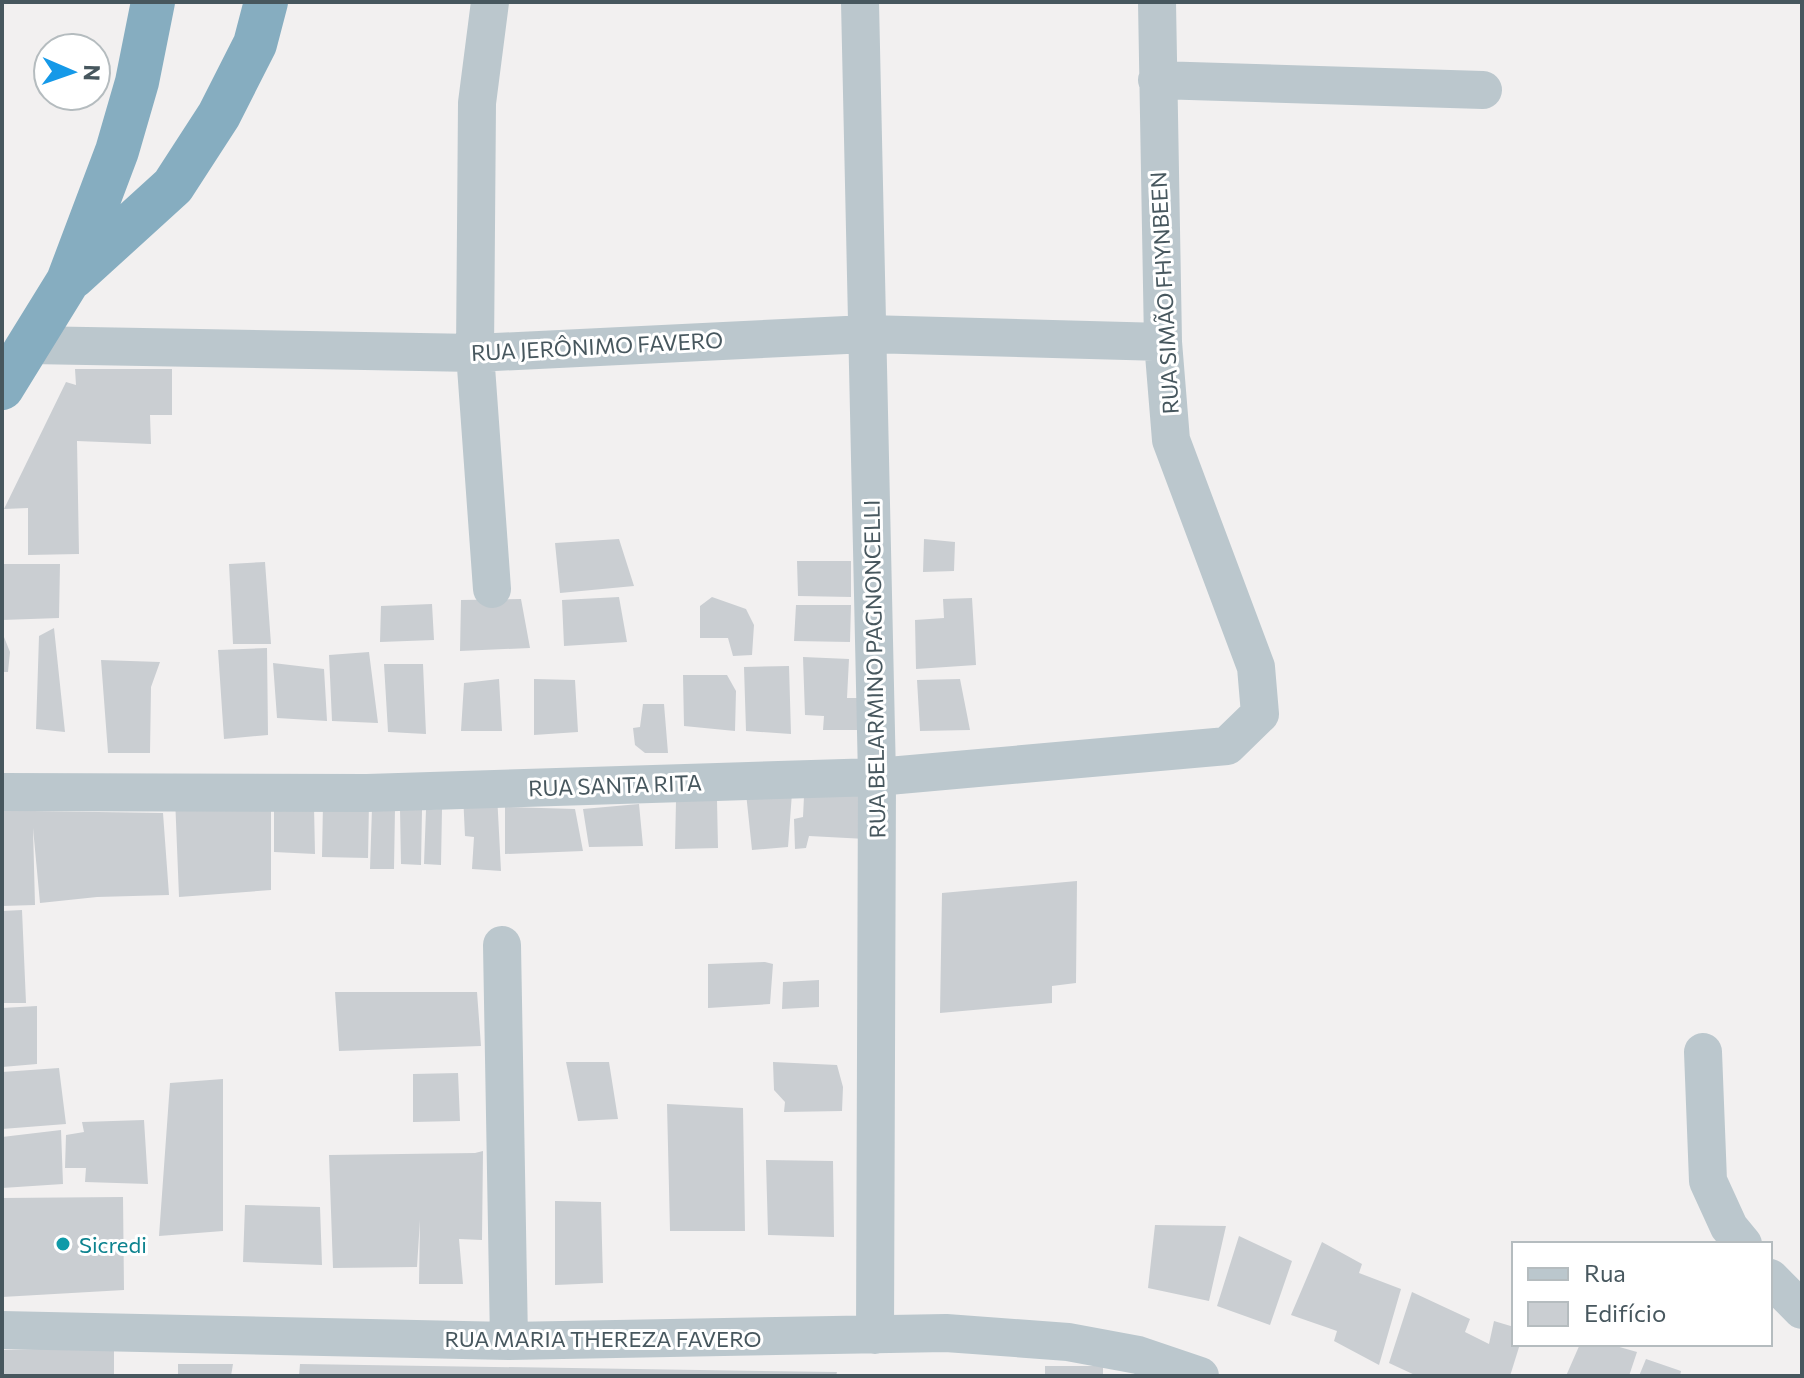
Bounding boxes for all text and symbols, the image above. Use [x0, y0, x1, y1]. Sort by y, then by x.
north arrow [32, 32, 112, 112]
text: N [79, 64, 106, 81]
street label: RUA SIMÃO FHYNBEEN [1144, 171, 1184, 415]
street label: RUA JERÔNIMO FAVERO [470, 326, 724, 366]
street label: RUA BELARMINO PAGNONCELLI [858, 499, 890, 839]
street label: RUA SANTA RITA [528, 768, 702, 802]
place label: Sicredi [79, 1231, 147, 1258]
marker: Sicredi [54, 1235, 72, 1253]
legend [1512, 1242, 1772, 1346]
text: Rua [1584, 1258, 1626, 1287]
text: Edifício [1584, 1298, 1666, 1327]
street label: RUA MARIA THEREZA FAVERO [444, 1325, 762, 1352]

